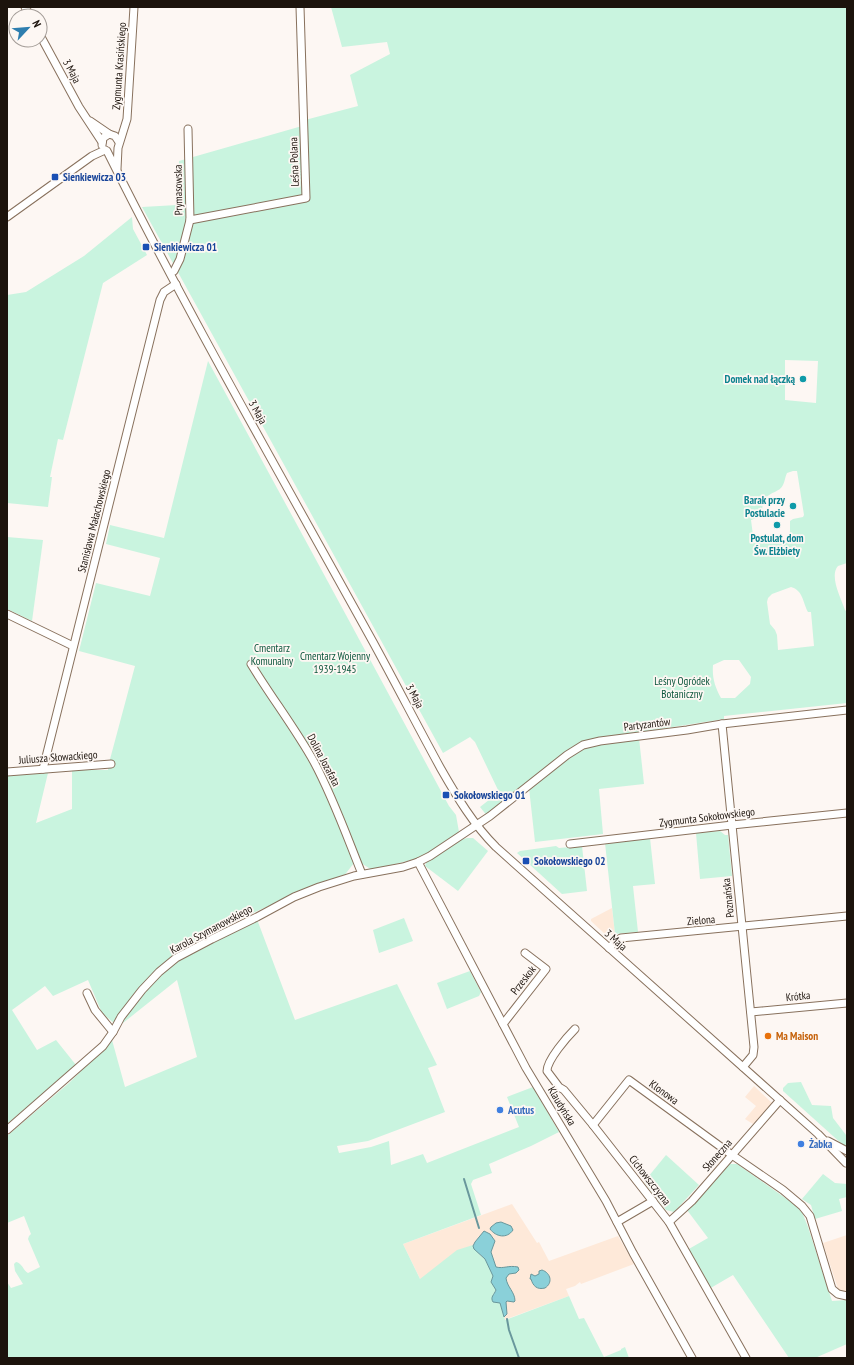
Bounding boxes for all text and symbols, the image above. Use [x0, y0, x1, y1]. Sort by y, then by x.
north arrow [8, 8, 48, 48]
text: N [29, 18, 45, 29]
street label: Zygmunta Krasińskiego [109, 21, 129, 110]
street label: 3 Maja [60, 56, 84, 86]
street label: Leśna Polana [286, 137, 302, 187]
street label: Prymasowska [171, 165, 185, 215]
place label: Sienkiewicza 03 [63, 170, 126, 184]
marker: Sienkiewicza 03 [50, 172, 60, 182]
place label: Sienkiewicza 01 [154, 240, 217, 254]
marker: Sienkiewicza 01 [141, 242, 151, 252]
place label: Domek nad łączką [725, 372, 795, 386]
marker: Domek nad łączką [798, 374, 808, 384]
street label: 3 Maja [246, 397, 270, 427]
street label: Stanisława Małachowskiego [74, 468, 114, 574]
place label: Barak przy Postulacie [744, 493, 786, 520]
marker: Barak przy Postulacie [788, 501, 798, 511]
marker: Postulat, dom Św. Elżbiety [772, 520, 782, 530]
place label: Postulat, dom Św. Elżbiety [750, 531, 804, 558]
park label: Cmentarz Komunalny [251, 641, 294, 668]
park label: Cmentarz Wojenny 1939-1945 [300, 649, 371, 676]
park label: Leśny Ogródek Botaniczny [654, 674, 710, 701]
street label: 3 Maja [403, 681, 427, 711]
street label: Partyzantów [623, 714, 672, 734]
street label: Dolina Jozafata [304, 731, 344, 789]
street label: Juliusza Słowackiego [17, 747, 98, 767]
place label: Sokołowskiego 01 [454, 788, 525, 802]
marker: Sokołowskiego 01 [441, 790, 451, 800]
street label: Zygmunta Sokołowskiego [658, 804, 756, 830]
place label: Sokołowskiego 02 [534, 854, 605, 868]
marker: Sokołowskiego 02 [521, 856, 531, 866]
street label: Poznańska [719, 878, 737, 918]
street label: Karola Szymanowskiego [167, 901, 255, 957]
street label: Zielona [686, 912, 716, 928]
street label: 3 Maja [602, 926, 630, 954]
street label: Przeskok [507, 962, 539, 997]
street label: Krótka [785, 988, 811, 1004]
place label: Ma Maison [776, 1029, 818, 1043]
marker: Ma Maison [763, 1031, 773, 1041]
street label: Klonowa [646, 1077, 682, 1107]
street label: Klaudyńska [545, 1084, 579, 1128]
place label: Acutus [507, 1103, 534, 1117]
marker: Acutus [495, 1105, 505, 1115]
street label: Słoneczna [699, 1136, 735, 1174]
place label: Żabka [809, 1137, 833, 1151]
marker: Żabka [796, 1139, 806, 1149]
street label: Cichowszczyzna [626, 1152, 674, 1208]

